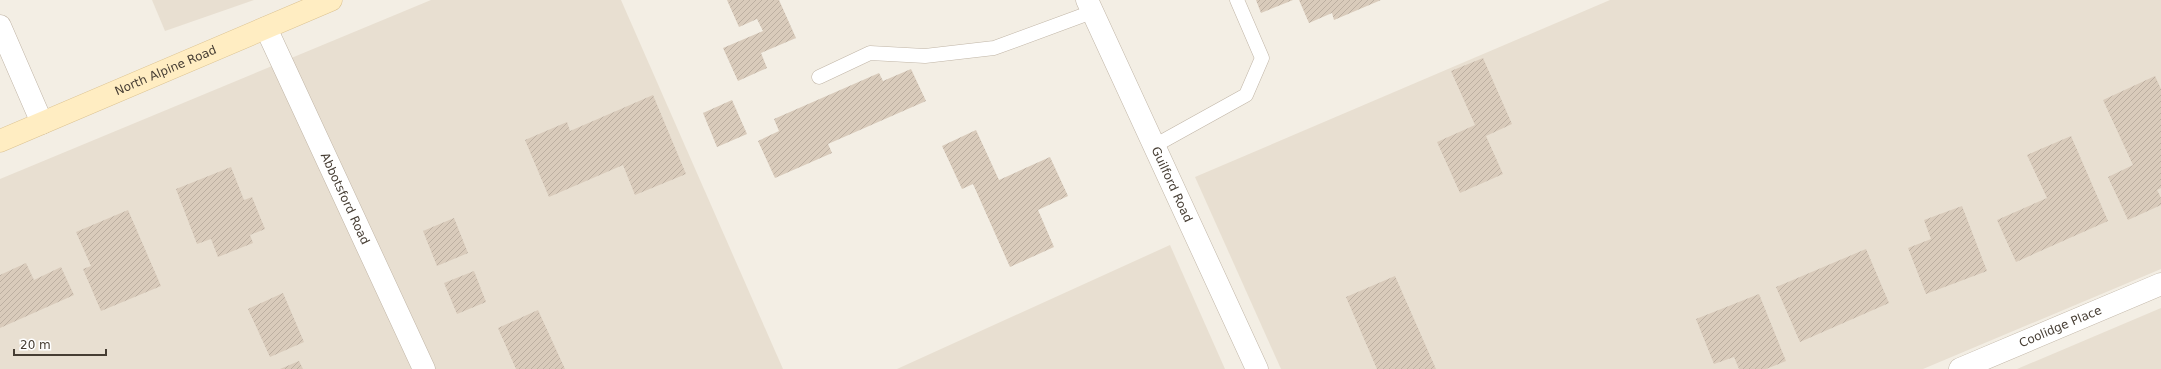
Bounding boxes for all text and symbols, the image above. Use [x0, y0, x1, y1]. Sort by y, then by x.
street label: North Alpine Road [113, 43, 218, 98]
street label: Guilford Road [1149, 144, 1195, 224]
street label: Abbotsford Road [318, 150, 372, 247]
street label: Coolidge Place [2017, 303, 2104, 350]
scale bar [14, 331, 106, 357]
text: 20 m [20, 338, 51, 352]

